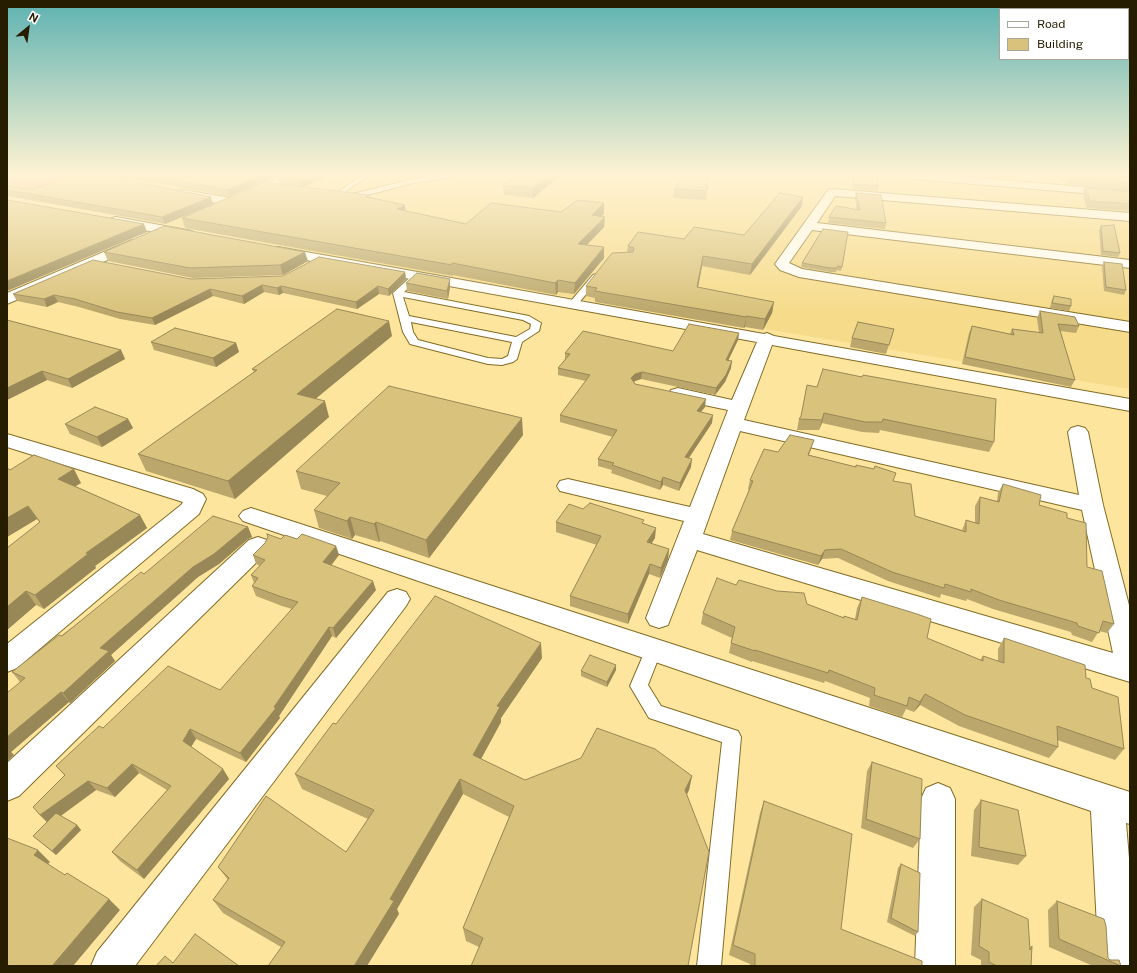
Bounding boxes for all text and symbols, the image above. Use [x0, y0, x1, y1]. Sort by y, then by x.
north arrow [8, 8, 48, 48]
legend [999, 8, 1129, 60]
text: N [27, 10, 40, 25]
text: Road [1037, 17, 1065, 31]
text: Building [1037, 37, 1083, 51]

